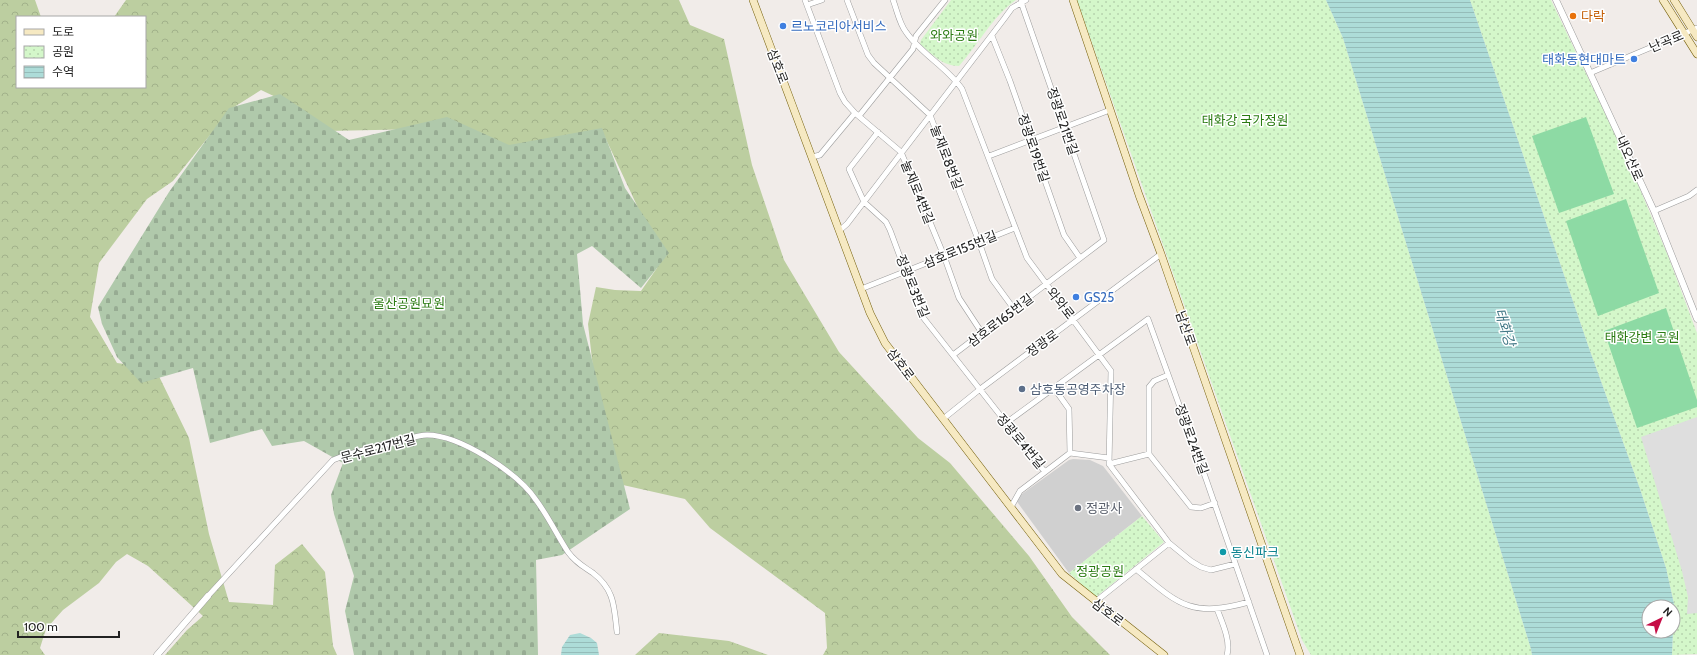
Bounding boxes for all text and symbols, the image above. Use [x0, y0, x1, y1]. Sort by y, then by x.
place label: 다락 [1581, 8, 1605, 24]
marker: 다락 [1568, 11, 1578, 21]
legend [16, 16, 146, 88]
place label: 르노코리아서비스 [791, 18, 887, 34]
marker: 르노코리아서비스 [778, 21, 788, 31]
text: 도로 [52, 24, 74, 39]
park label: 와와공원 [930, 27, 978, 43]
street label: 난곡로 [1646, 27, 1686, 55]
text: 공원 [52, 44, 74, 59]
street label: 삼호로 [764, 46, 792, 86]
place label: 태화동현대마트 [1542, 51, 1626, 67]
marker: 태화동현대마트 [1629, 54, 1639, 64]
text: 수역 [52, 64, 74, 79]
street label: 정광로21번길 [1044, 85, 1082, 157]
street label: 정광로19번길 [1015, 112, 1053, 184]
park label: 태화강 국가정원 [1202, 112, 1288, 128]
street label: 눌재로8번길 [927, 123, 967, 191]
street label: 내오산로 [1613, 133, 1647, 183]
street label: 눌재로4번길 [898, 158, 938, 226]
street label: 삼호로155번길 [921, 227, 999, 271]
street label: 정광로3번길 [893, 252, 933, 320]
street label: 와와로 [1044, 284, 1078, 322]
place label: GS25 [1084, 289, 1114, 305]
street label: 삼호로165번길 [964, 290, 1036, 350]
marker: GS25 [1071, 292, 1081, 302]
park label: 울산공원묘원 [373, 295, 445, 311]
water label: 태화강 [1491, 306, 1520, 350]
street label: 남산로 [1173, 308, 1199, 348]
street label: 정광로 [1023, 326, 1061, 360]
park label: 태화강변 공원 [1605, 329, 1679, 345]
street label: 삼호로 [884, 345, 918, 383]
place label: 삼호동공영주차장 [1030, 381, 1126, 397]
marker: 삼호동공영주차장 [1017, 384, 1027, 394]
street label: 정광로24번길 [1172, 401, 1212, 477]
street label: 정광로4번길 [993, 410, 1049, 472]
street label: 문수로217번길 [339, 430, 417, 466]
place label: 정광사 [1086, 500, 1122, 516]
marker: 정광사 [1073, 503, 1083, 513]
place label: 동신파크 [1231, 544, 1279, 560]
marker: 동신파크 [1218, 547, 1228, 557]
park label: 정광공원 [1076, 563, 1124, 579]
street label: 삼호로 [1089, 595, 1127, 629]
north arrow [1641, 599, 1681, 639]
text: N [1660, 604, 1675, 619]
scale bar [18, 613, 119, 639]
text: 100 m [24, 619, 58, 634]

